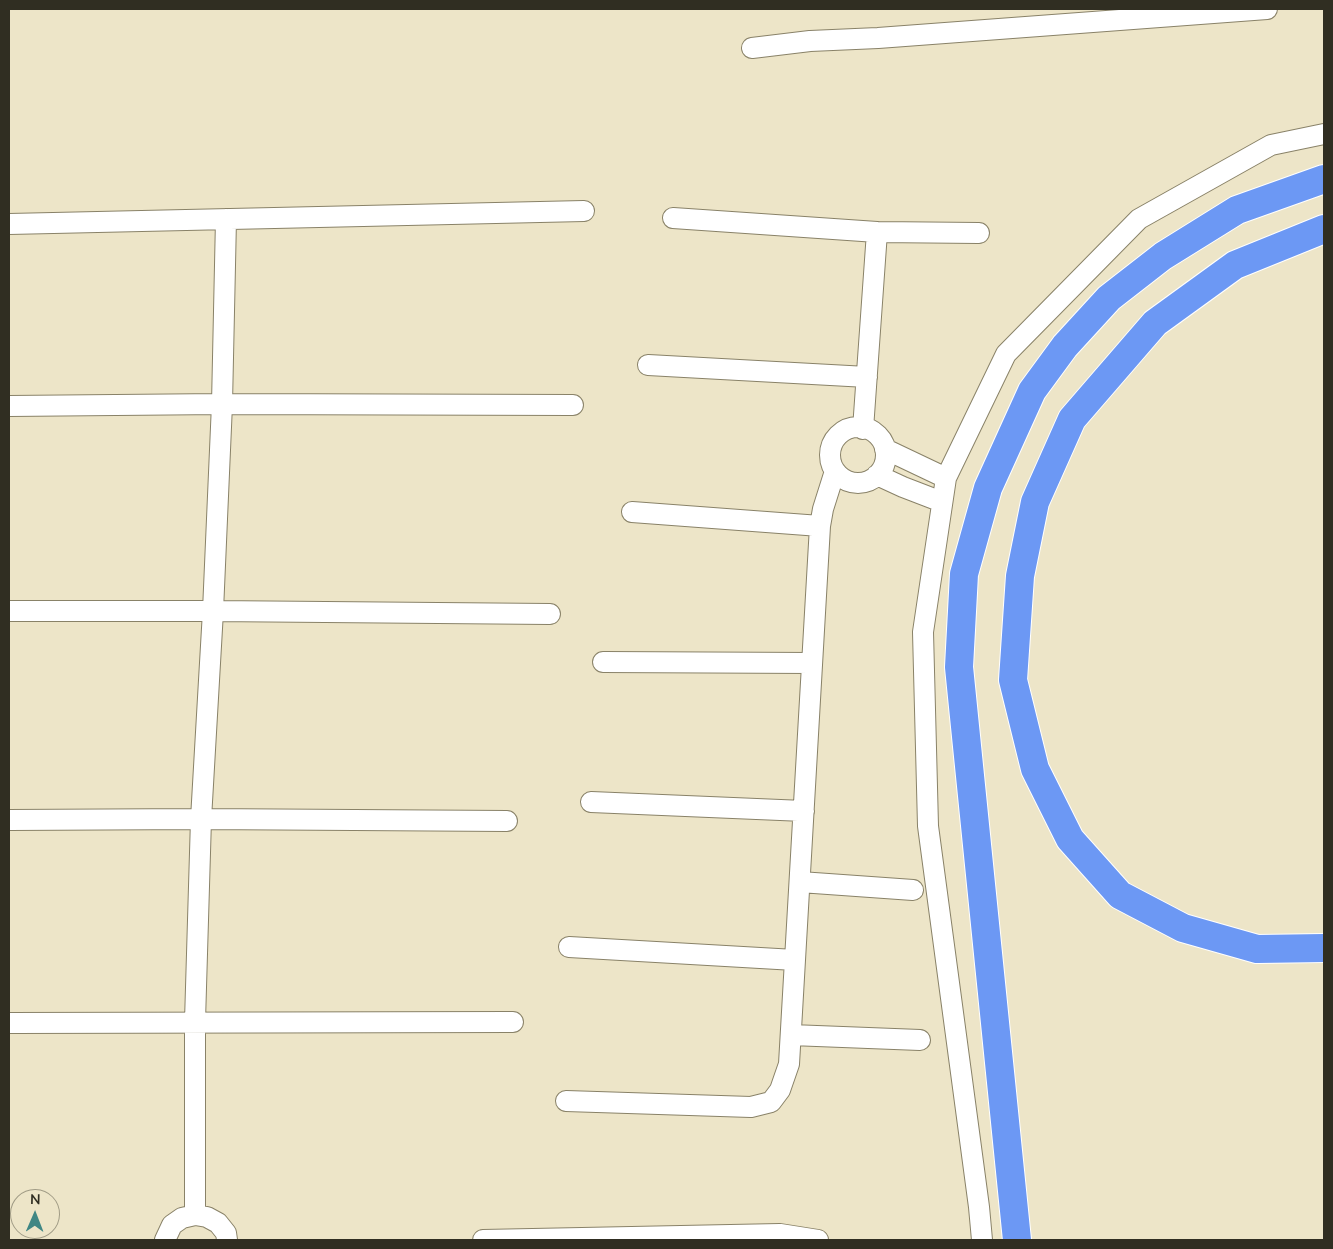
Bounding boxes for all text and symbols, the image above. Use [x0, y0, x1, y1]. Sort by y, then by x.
north arrow [10, 1189, 60, 1239]
text: N [30, 1190, 41, 1209]

